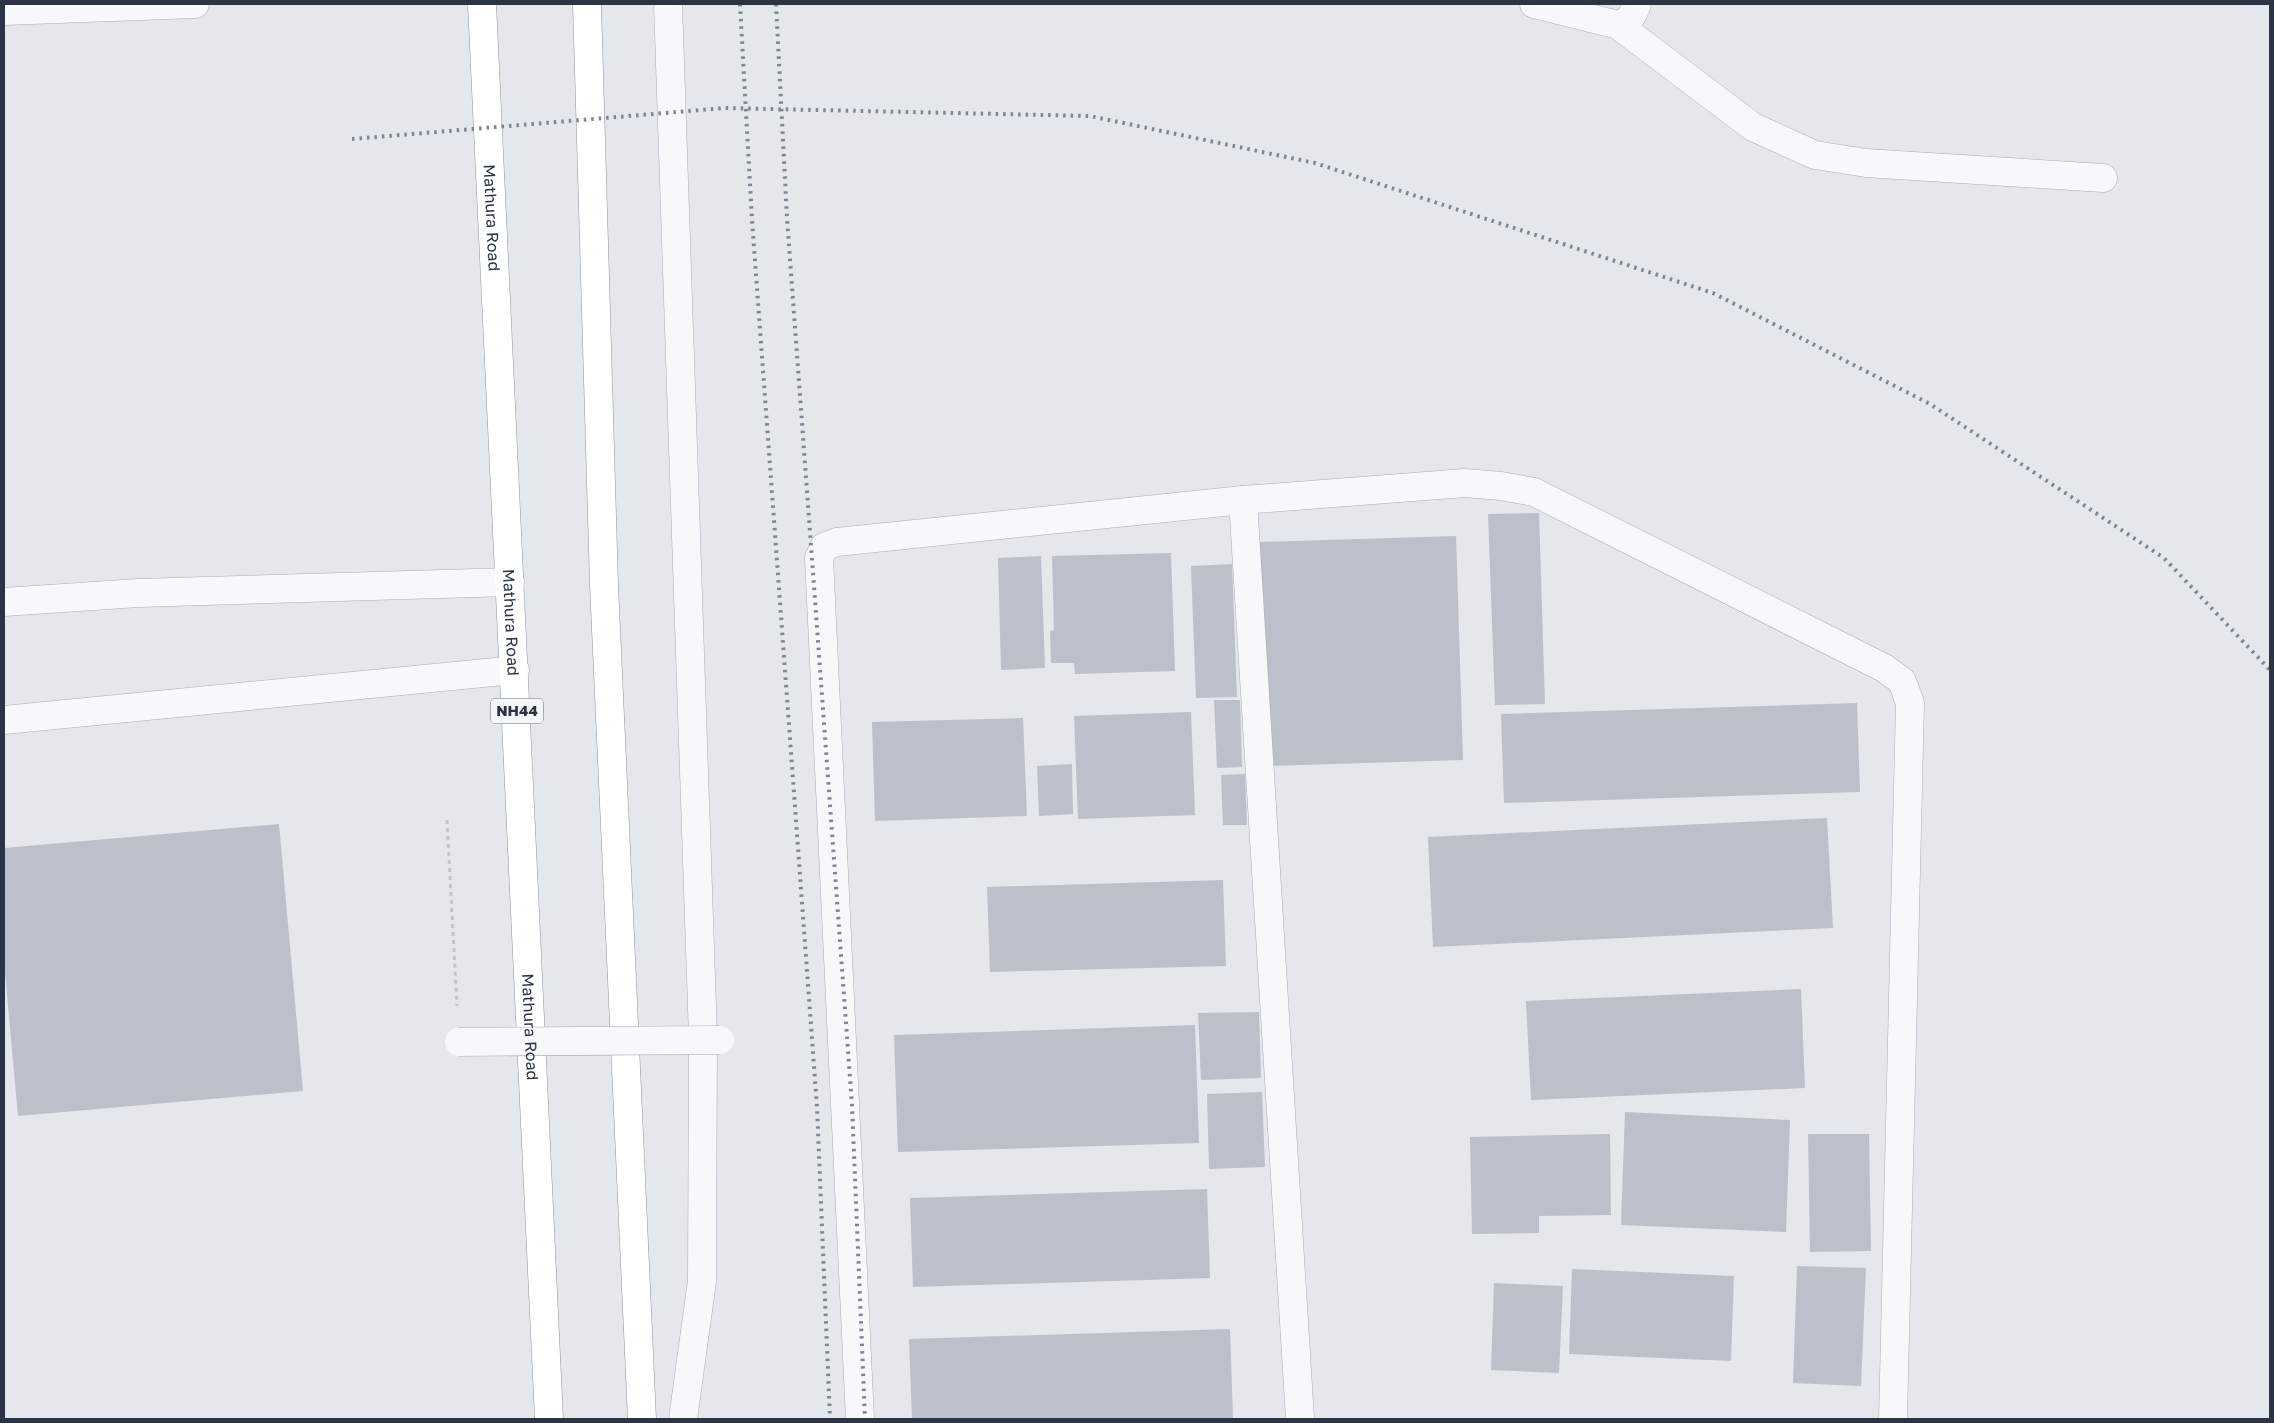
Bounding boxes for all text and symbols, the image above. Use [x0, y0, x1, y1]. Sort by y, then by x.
street label: Mathura Road [480, 164, 505, 272]
street label: Mathura Road [499, 568, 524, 676]
road number: NH44 [491, 698, 543, 724]
street label: Mathura Road [518, 973, 543, 1081]

